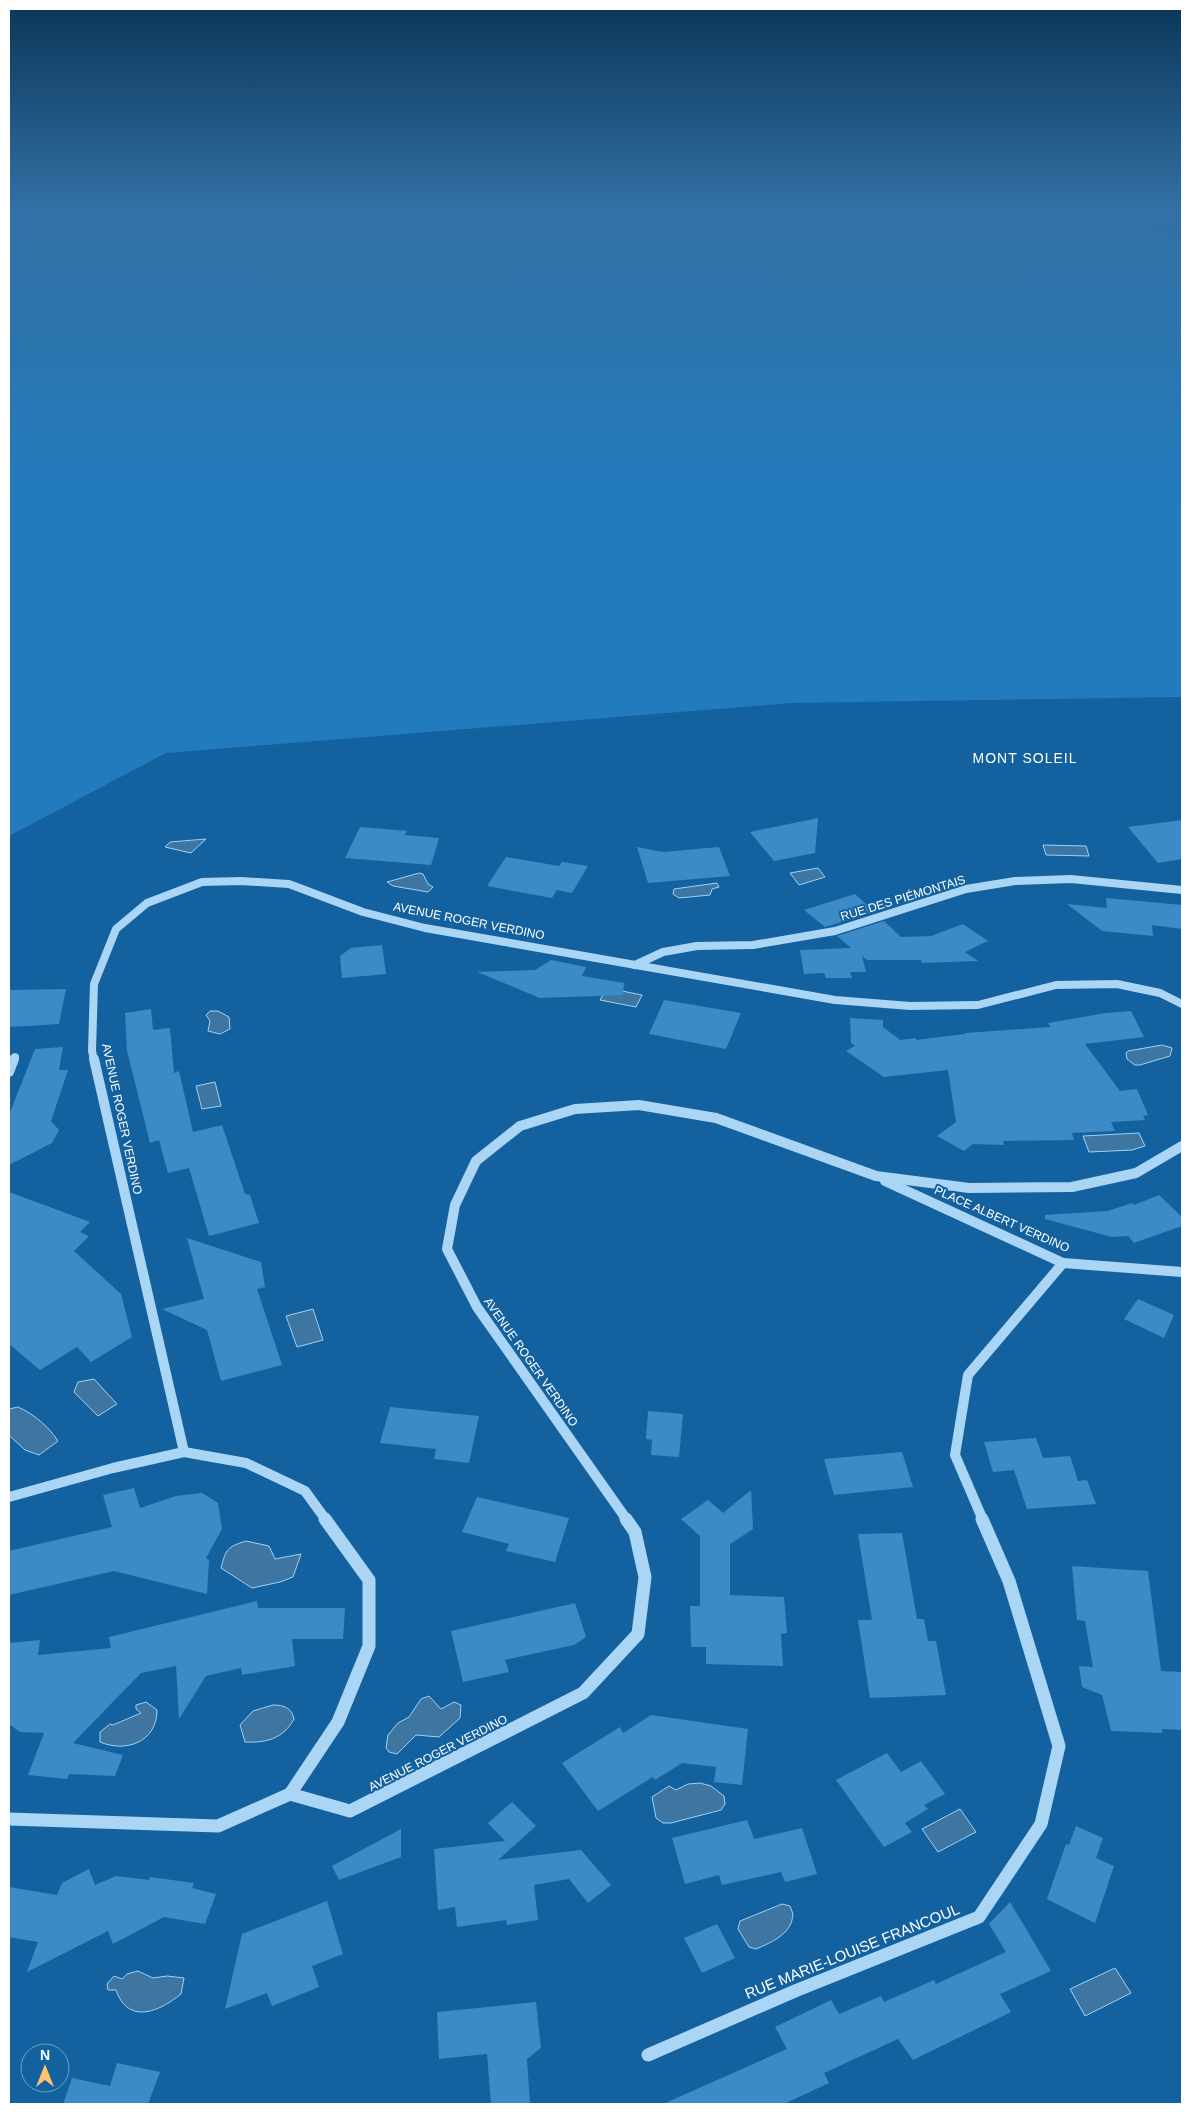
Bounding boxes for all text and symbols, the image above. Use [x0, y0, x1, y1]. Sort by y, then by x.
district label: MONT SOLEIL [973, 750, 1077, 766]
street label: RUE DES PIÉMONTAIS [839, 871, 967, 924]
street label: AVENUE ROGER VERDINO [392, 899, 546, 943]
street label: AVENUE ROGER VERDINO [99, 1042, 145, 1196]
street label: PLACE ALBERT VERDINO [932, 1183, 1072, 1255]
street label: AVENUE ROGER VERDINO [481, 1295, 581, 1429]
street label: AVENUE ROGER VERDINO [366, 1712, 510, 1794]
street label: RUE MARIE-LOUISE FRANCOUL [742, 1900, 962, 2002]
north arrow [20, 2043, 70, 2093]
text: N [40, 2047, 50, 2063]

